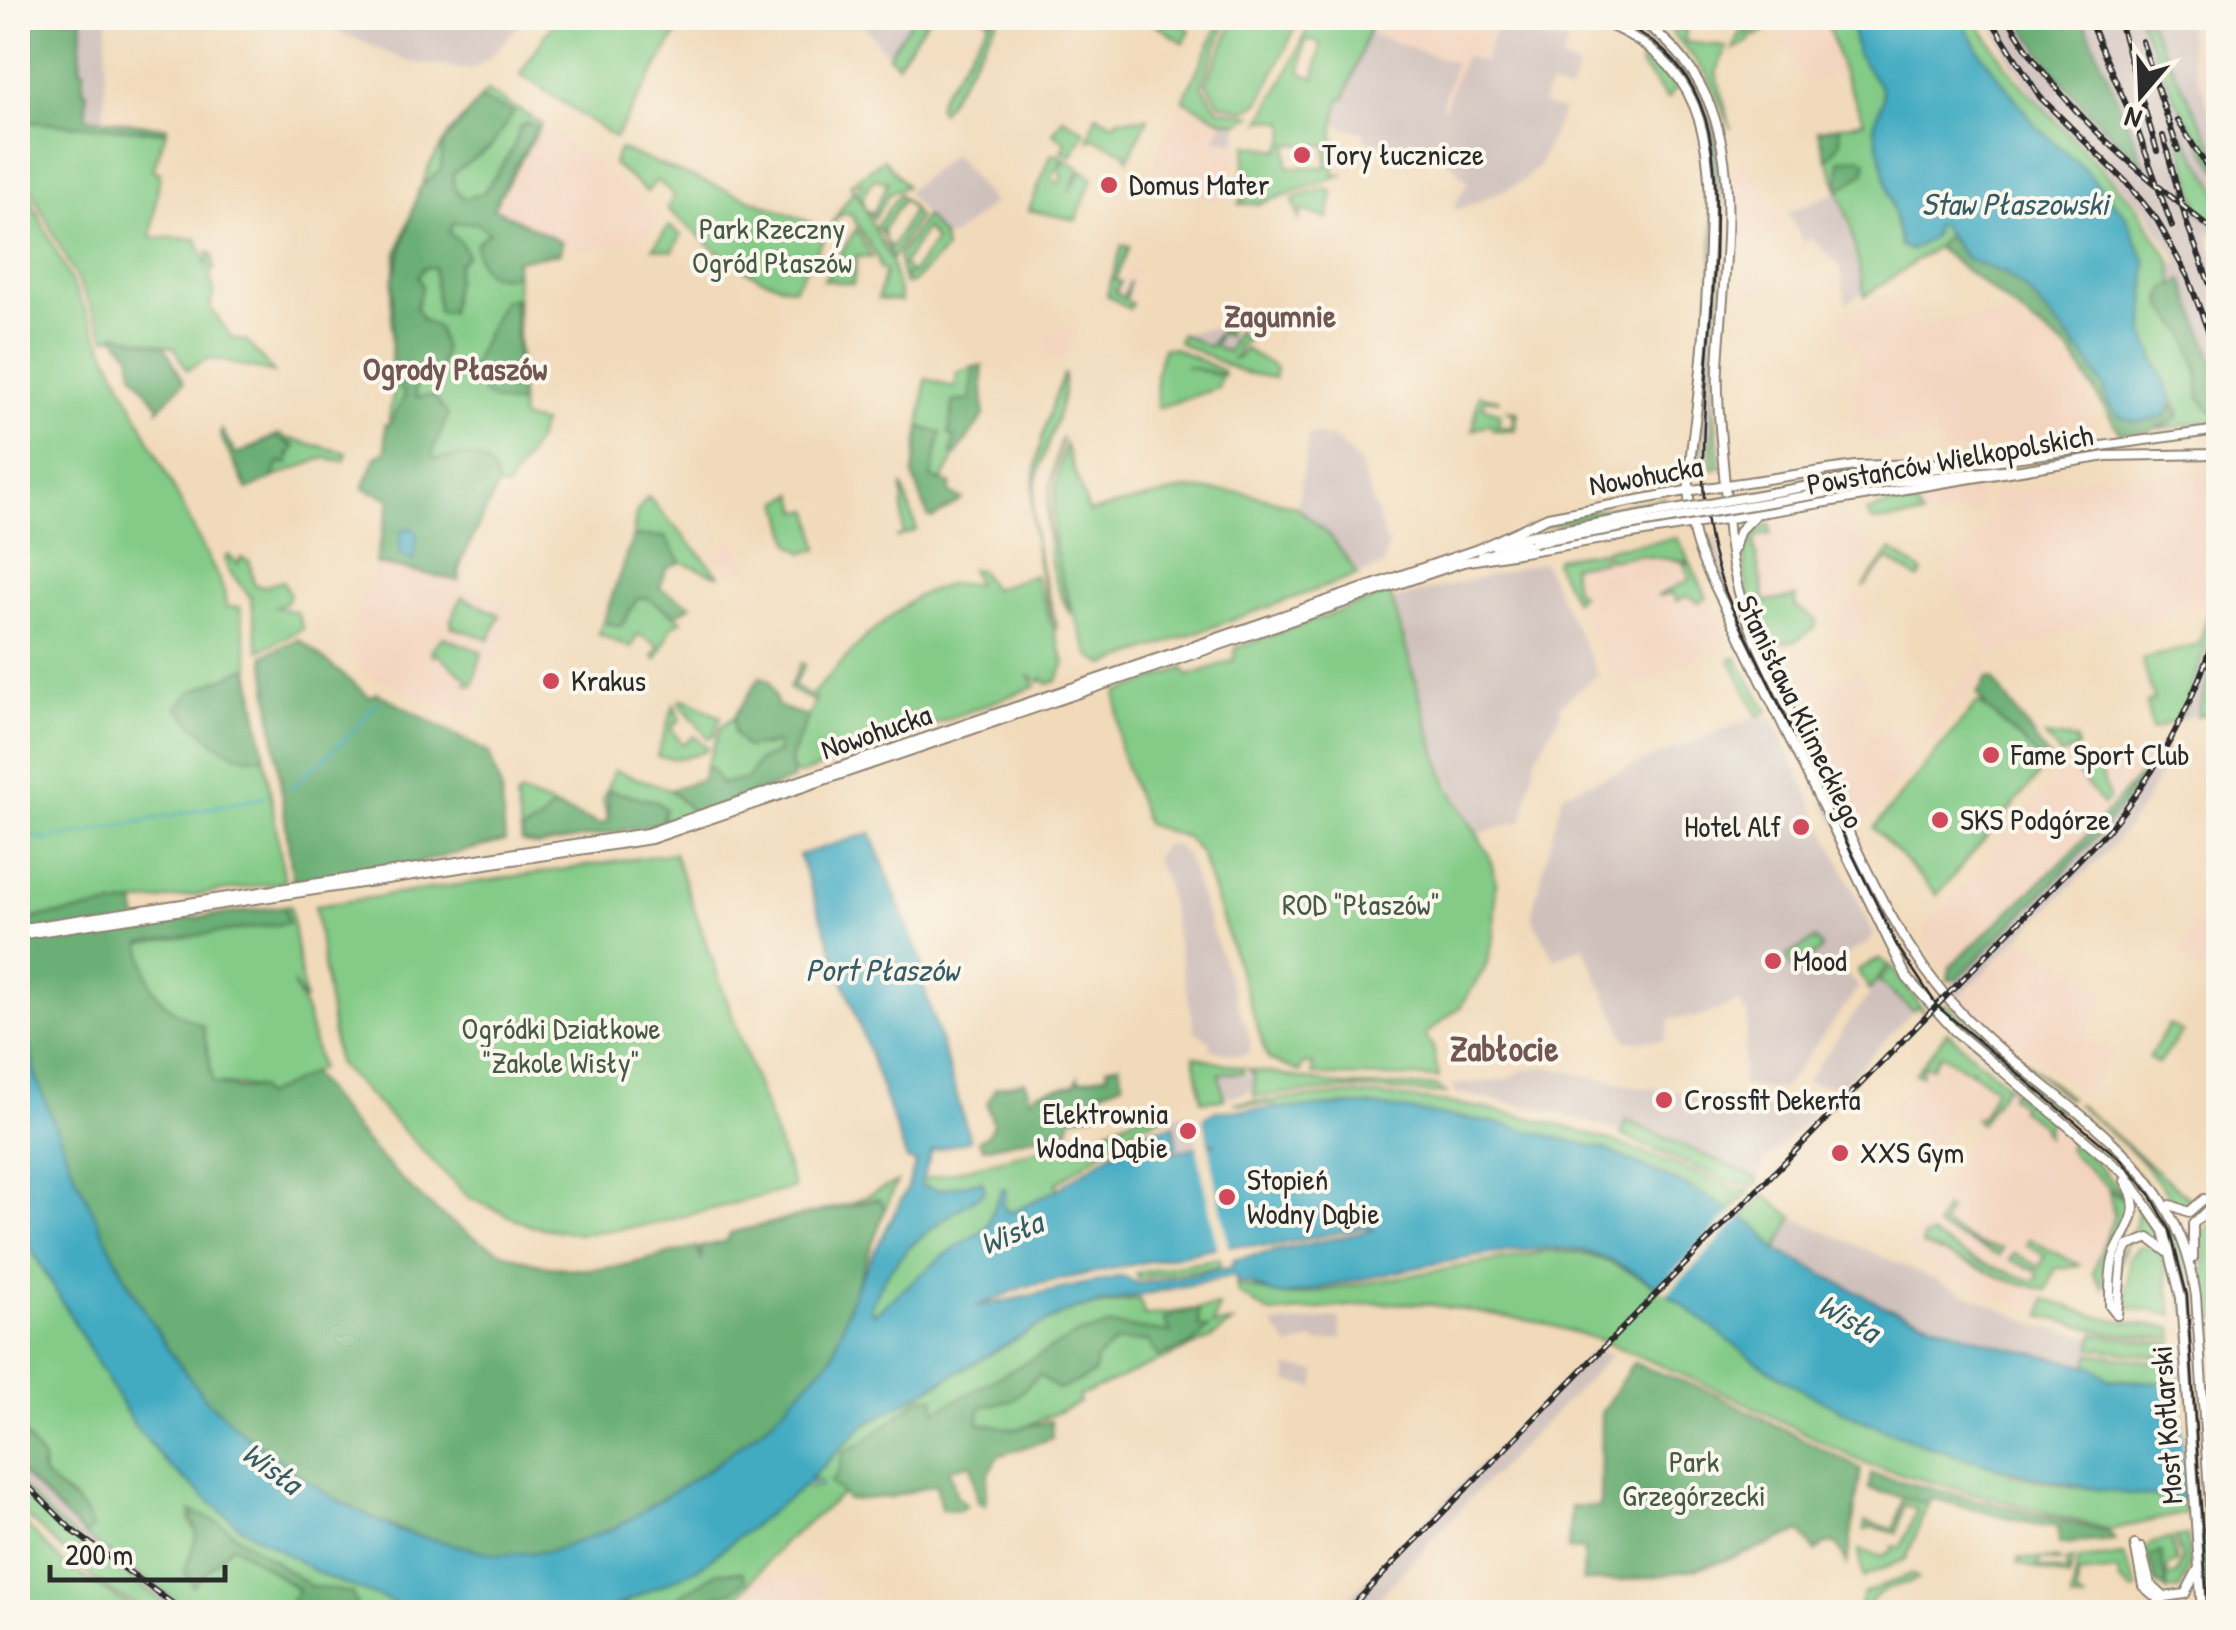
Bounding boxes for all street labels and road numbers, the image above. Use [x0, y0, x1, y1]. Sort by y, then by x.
street label: Powstańców Wielkopolskich [1804, 414, 2096, 504]
street label: Nowohucka [1586, 445, 1706, 505]
street label: Stanisława Klimeckiego [1727, 589, 1875, 835]
street label: Nowohucka [815, 693, 937, 769]
street label: Most Kotlarski [2141, 1344, 2191, 1506]

